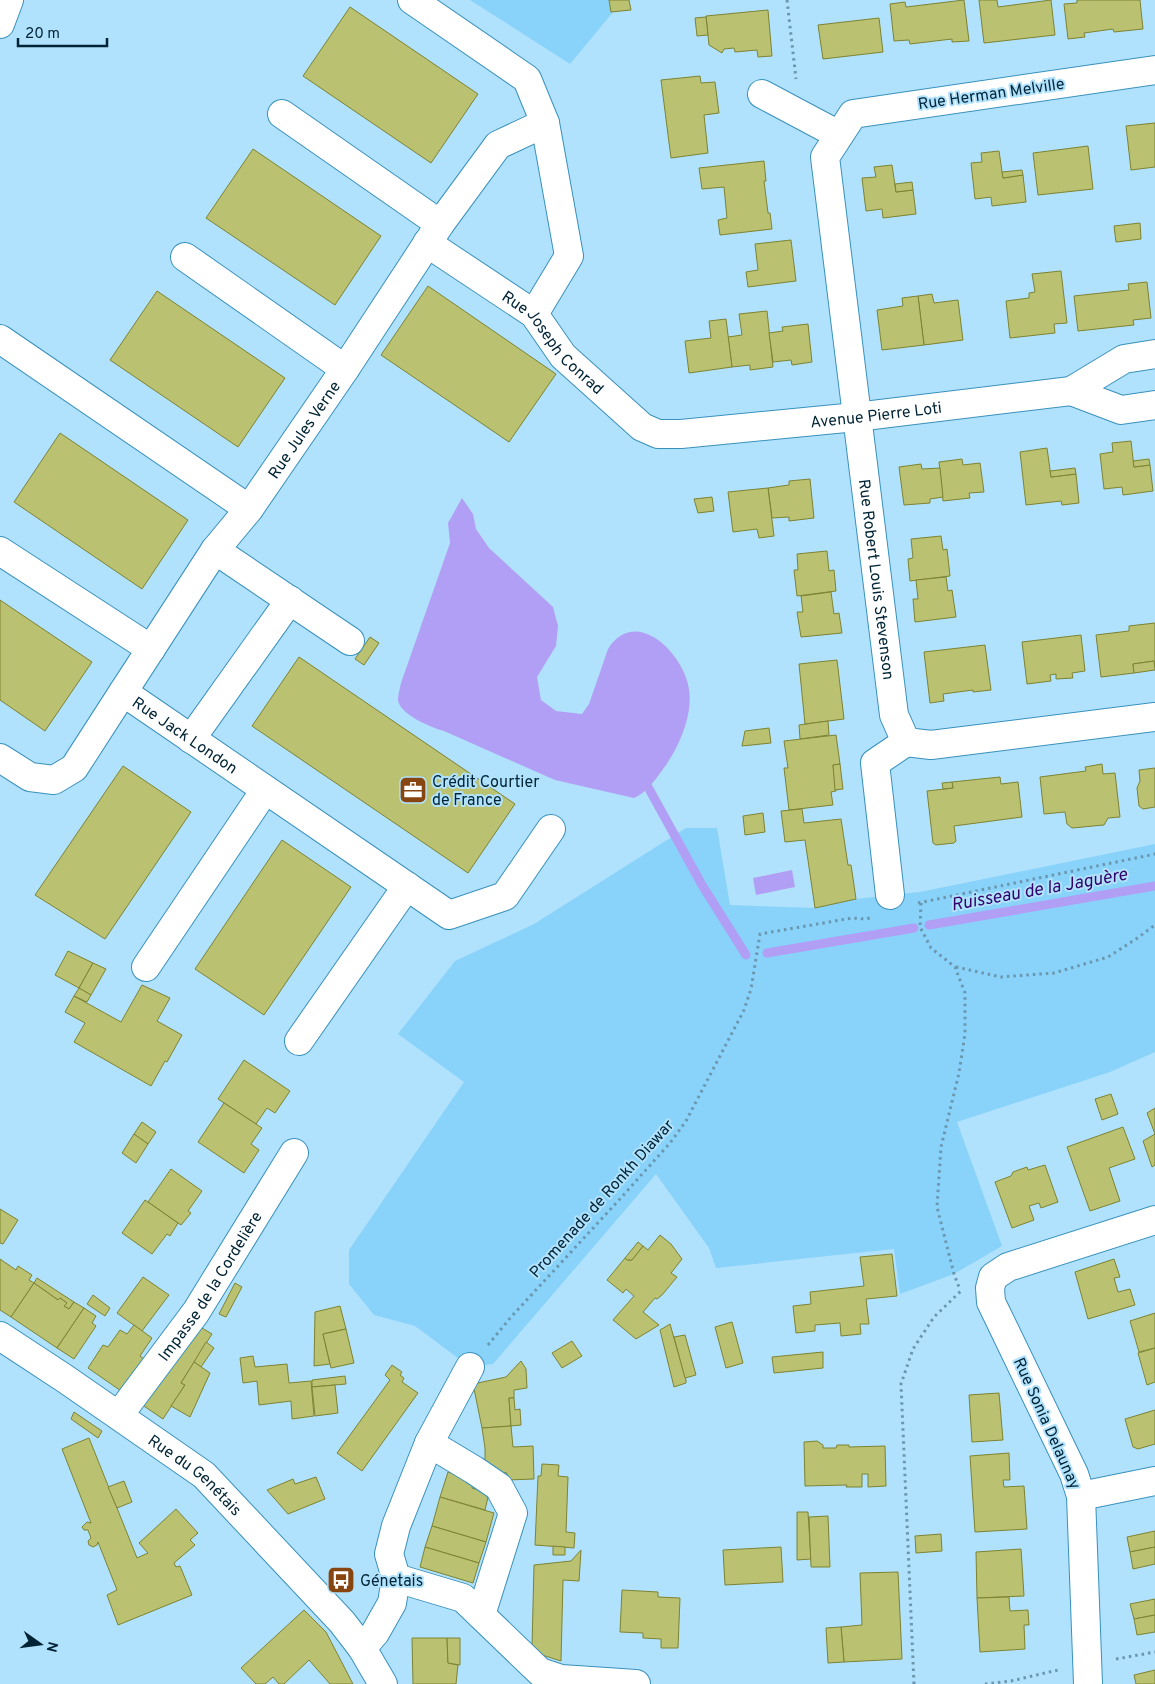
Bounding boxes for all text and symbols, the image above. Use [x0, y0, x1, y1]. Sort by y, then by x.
scale bar [18, 15, 106, 47]
text: 20 m [25, 25, 60, 44]
street label: Rue Herman Melville [917, 75, 1066, 115]
street label: Rue Joseph Conrad [497, 287, 607, 400]
street label: Rue Jules Verne [265, 378, 346, 483]
street label: Avenue Pierre Loti [809, 399, 943, 433]
street label: Rue Robert Louis Stevenson [853, 478, 898, 681]
street label: Rue Jack London [128, 693, 241, 779]
place label: Crédit Courtier de France [432, 773, 539, 811]
office icon: Crédit Courtier de France [398, 775, 428, 805]
water label: Ruisseau de la Jaguère [949, 864, 1130, 917]
street label: Promenade de Ronkh Diawar [526, 1116, 679, 1283]
street label: Impasse de la Cordelière [155, 1208, 268, 1366]
street label: Rue Sonia Delaunay [1008, 1355, 1084, 1493]
street label: Rue du Genétais [143, 1431, 245, 1521]
bus stop icon: Génetais [326, 1565, 356, 1595]
place label: Génetais [360, 1572, 423, 1592]
north arrow [15, 1619, 65, 1669]
text: N [42, 1640, 61, 1654]

